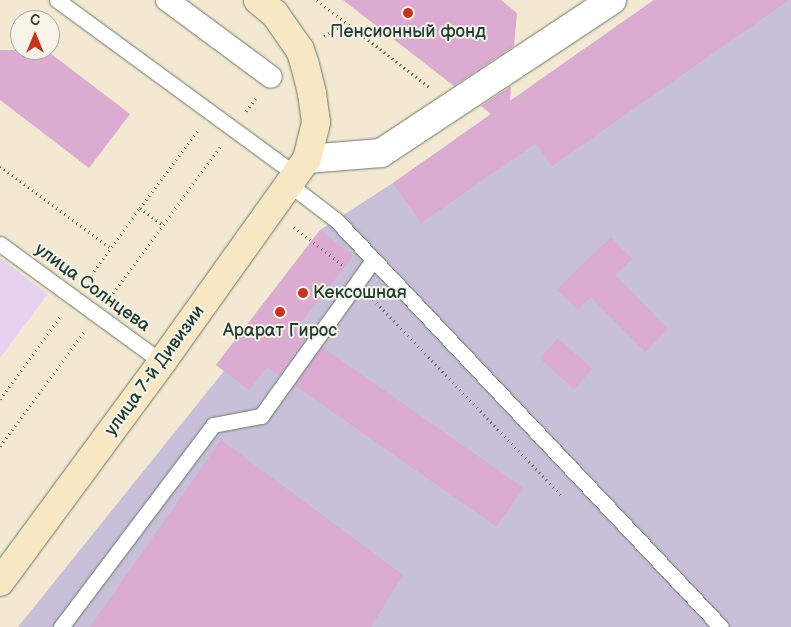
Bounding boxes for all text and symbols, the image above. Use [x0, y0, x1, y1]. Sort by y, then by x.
marker: Пенсионный фонд [402, 7, 414, 19]
north arrow [10, 10, 60, 60]
text: С [30, 12, 40, 29]
place label: Пенсионный фонд [330, 21, 486, 43]
street label: улица Солнцева [30, 239, 154, 337]
place label: Кексошная [313, 282, 407, 304]
marker: Кексошная [297, 287, 309, 299]
street label: улица 7-й Дивизии [100, 301, 210, 441]
marker: Арарат Гирос [274, 306, 286, 318]
place label: Арарат Гирос [223, 320, 337, 342]

